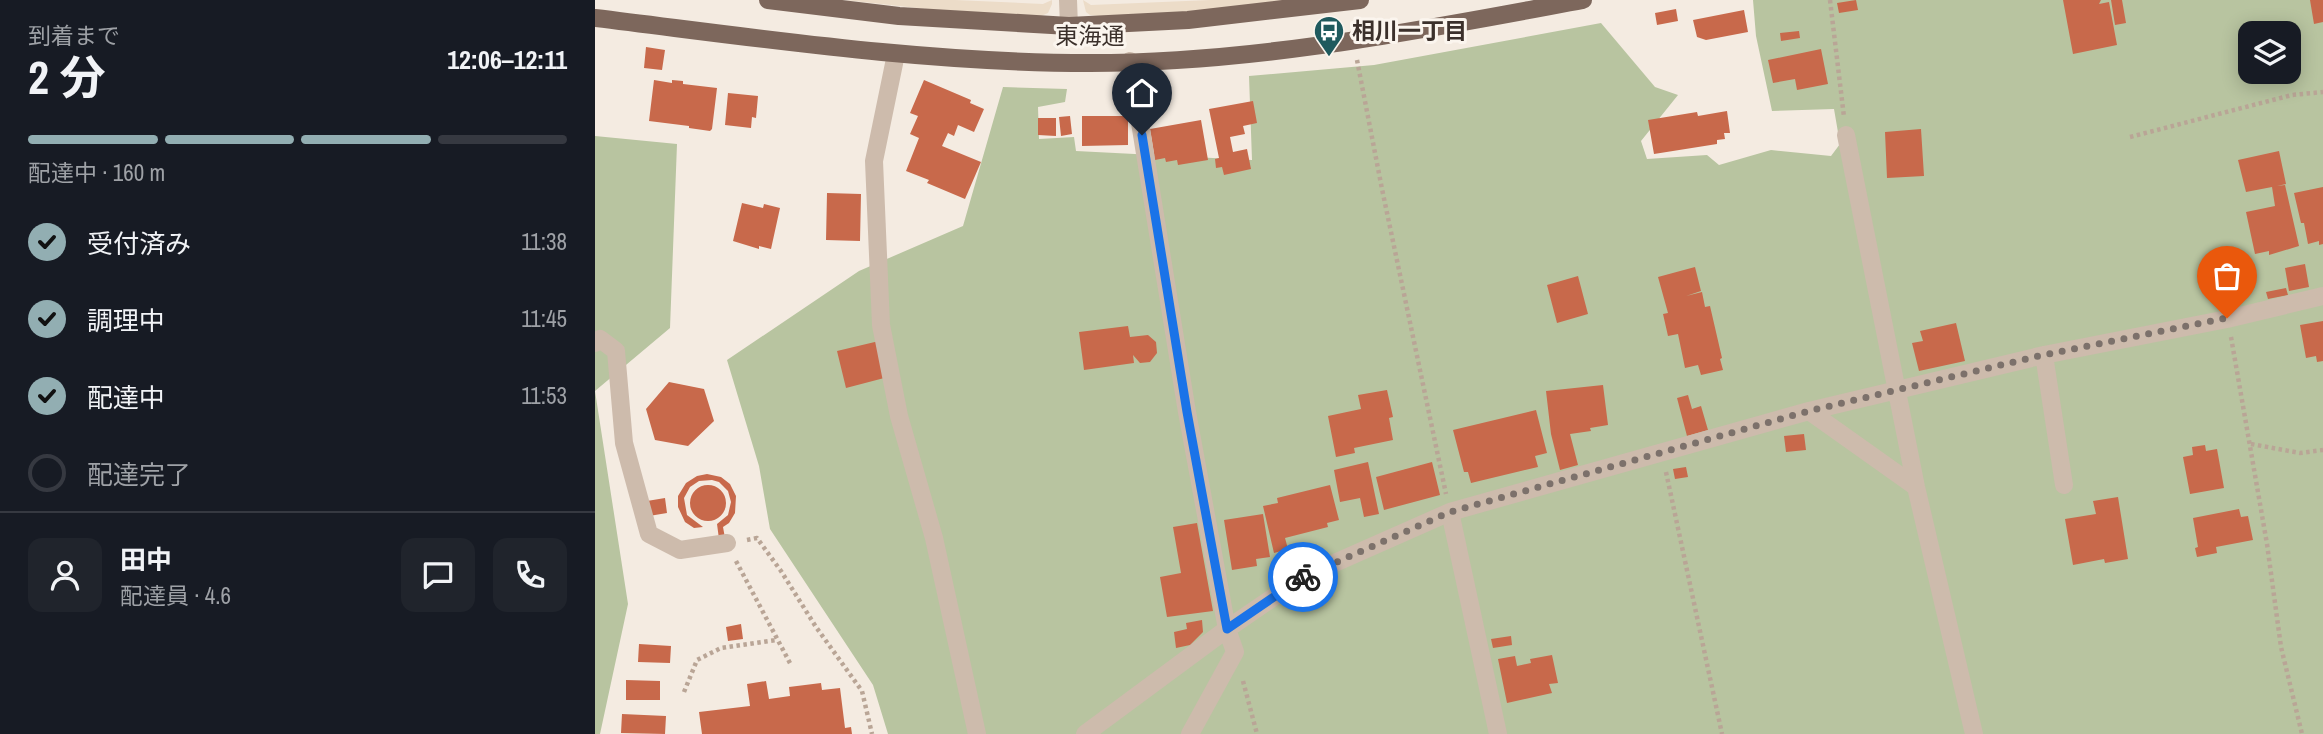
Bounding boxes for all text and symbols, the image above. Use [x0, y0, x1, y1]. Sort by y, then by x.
bus stop icon: 相川一丁目 [1312, 14, 1346, 58]
place label: 相川一丁目 [1352, 15, 1467, 46]
text: 到着まで [28, 20, 120, 51]
street label: 東海通 [1056, 20, 1125, 51]
map controls [2238, 21, 2301, 84]
button: layers [2238, 21, 2301, 84]
text: 12:06–12:11 [447, 42, 567, 77]
text: 2 分 [28, 46, 105, 108]
pin [1112, 63, 1172, 135]
icon: home [1123, 74, 1161, 112]
text: 配達中 · 160 m [28, 157, 165, 188]
icon: check [28, 223, 66, 261]
text: 受付済み [87, 226, 191, 261]
text: 11:38 [521, 226, 567, 257]
pin [2197, 246, 2257, 318]
icon: bag [2208, 257, 2246, 295]
icon: check [28, 300, 66, 338]
text: 調理中 [87, 303, 165, 338]
text: 11:45 [521, 303, 567, 334]
icon: check [28, 377, 66, 415]
text: 配達中 [87, 380, 165, 415]
text: 11:53 [521, 380, 567, 411]
text: 配達完了 [87, 457, 191, 492]
button: person [28, 538, 102, 612]
button: chat [401, 538, 475, 612]
button: phone [493, 538, 567, 612]
text: 田中 [120, 542, 172, 577]
courier [1268, 542, 1338, 612]
icon: bike [1284, 558, 1322, 596]
text: 配達員 · 4.6 [120, 580, 231, 611]

